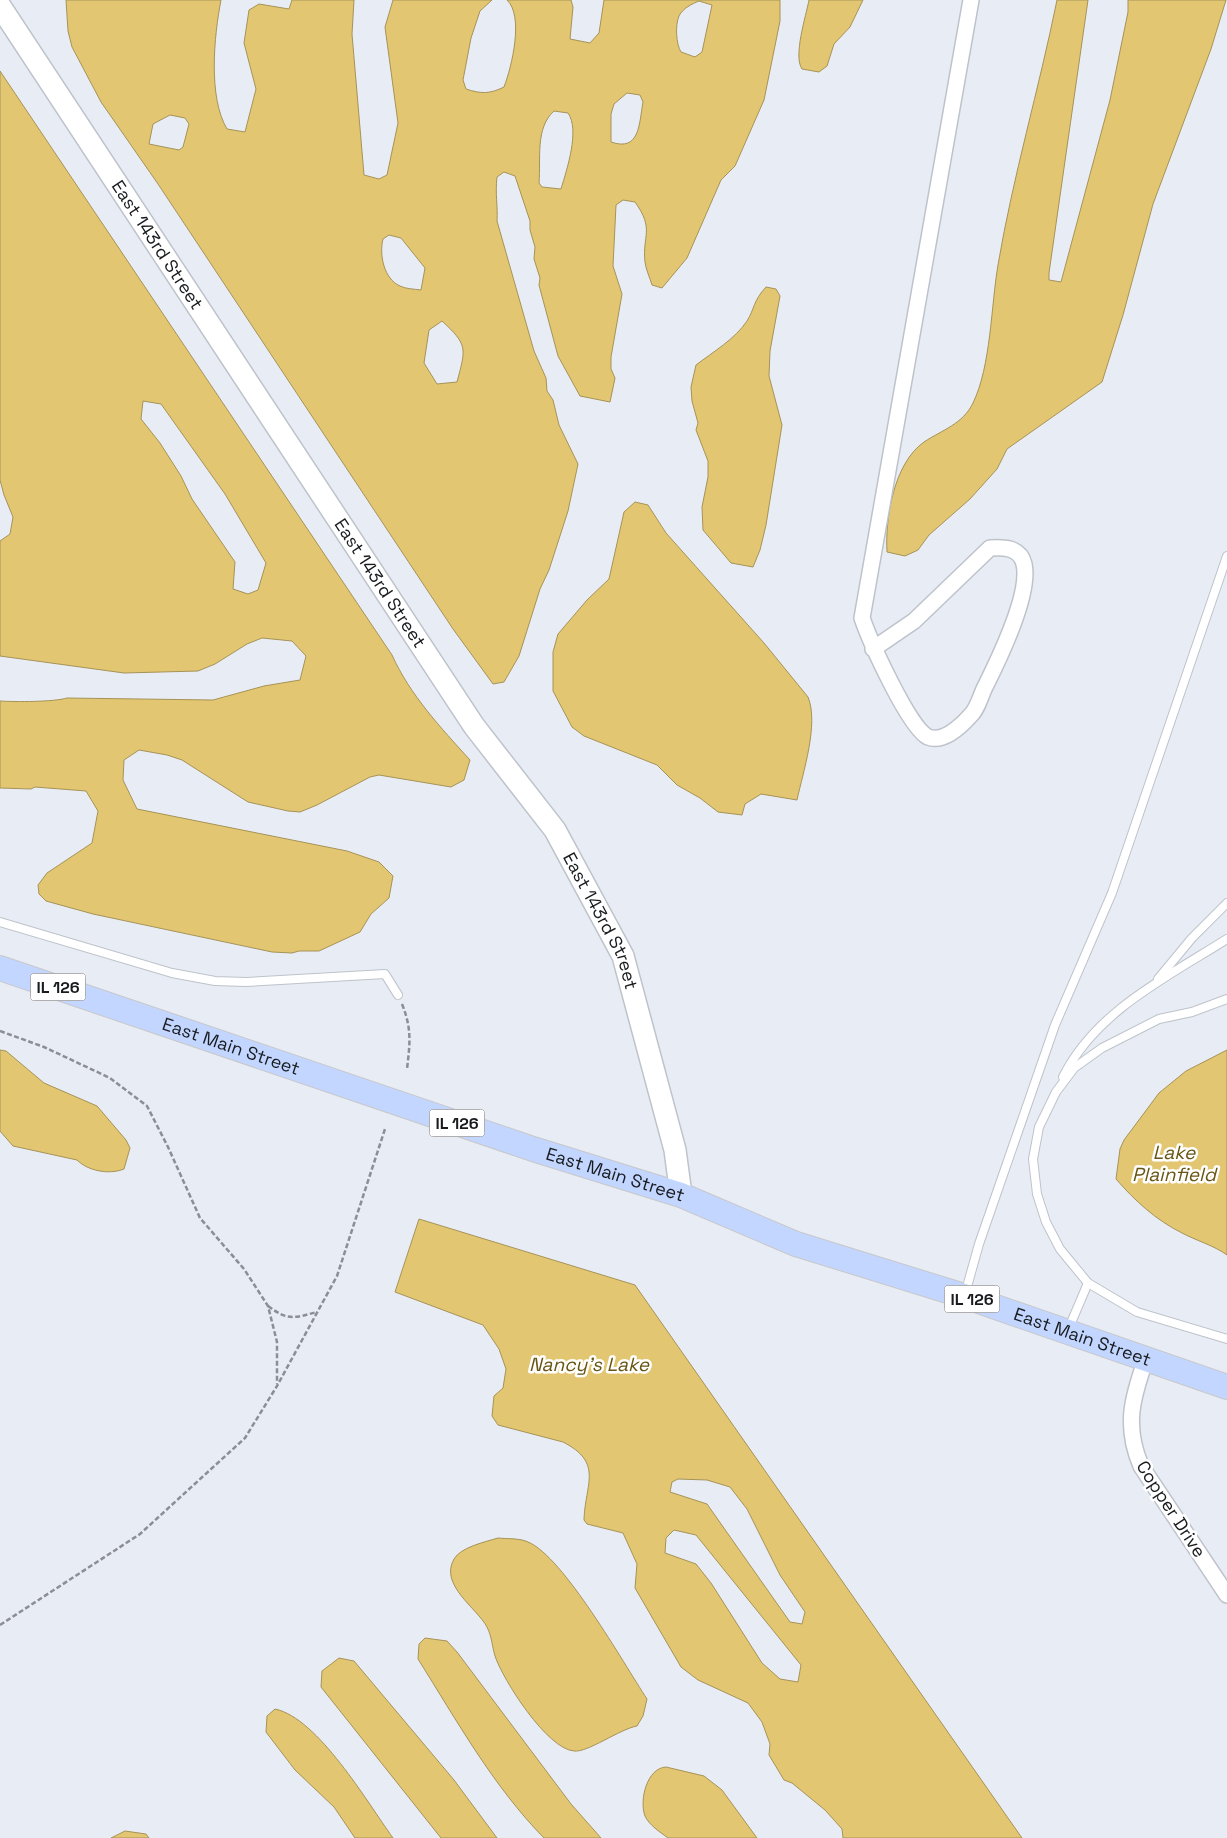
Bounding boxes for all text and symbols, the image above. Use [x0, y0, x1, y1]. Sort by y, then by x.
street label: East 143rd Street [107, 176, 209, 314]
street label: East 143rd Street [330, 514, 431, 652]
street label: East 143rd Street [558, 848, 643, 992]
road number: IL 126 [30, 974, 86, 1000]
street label: East Main Street [159, 1012, 303, 1080]
road number: IL 126 [430, 1110, 484, 1136]
water label: Lake Plainfield [1132, 1140, 1218, 1187]
street label: East Main Street [543, 1142, 687, 1206]
road number: IL 126 [944, 1286, 1000, 1312]
street label: East Main Street [1011, 1302, 1154, 1371]
water label: Nancy's Lake [529, 1352, 650, 1377]
street label: Copper Drive [1132, 1456, 1211, 1562]

